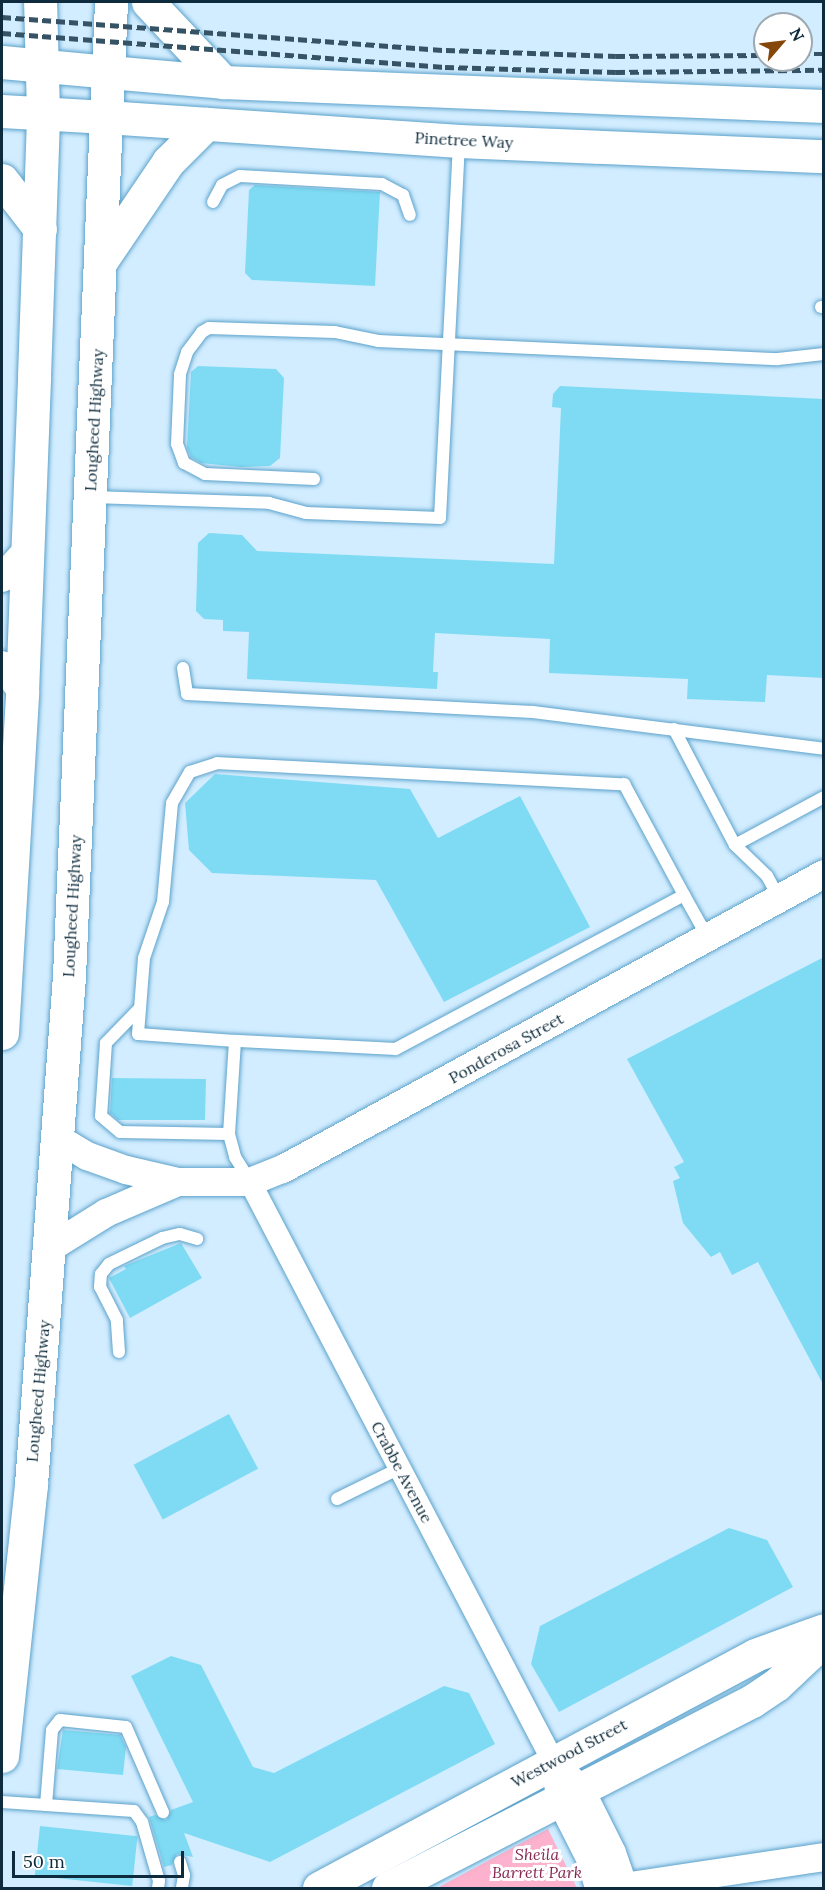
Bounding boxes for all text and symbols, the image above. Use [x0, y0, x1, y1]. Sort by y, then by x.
north arrow [753, 12, 813, 72]
text: N [785, 24, 809, 45]
street label: Pinetree Way [414, 128, 514, 152]
street label: Lougheed Highway [81, 348, 107, 492]
street label: Lougheed Highway [59, 834, 85, 978]
street label: Ponderosa Street [445, 1009, 567, 1087]
street label: Lougheed Highway [22, 1319, 54, 1463]
street label: Crabbe Avenue [367, 1418, 437, 1526]
street label: Westwood Street [508, 1714, 630, 1792]
scale bar [15, 1839, 188, 1877]
park label: Sheila Barrett Park [492, 1844, 582, 1882]
text: 50 m [23, 1850, 65, 1873]

